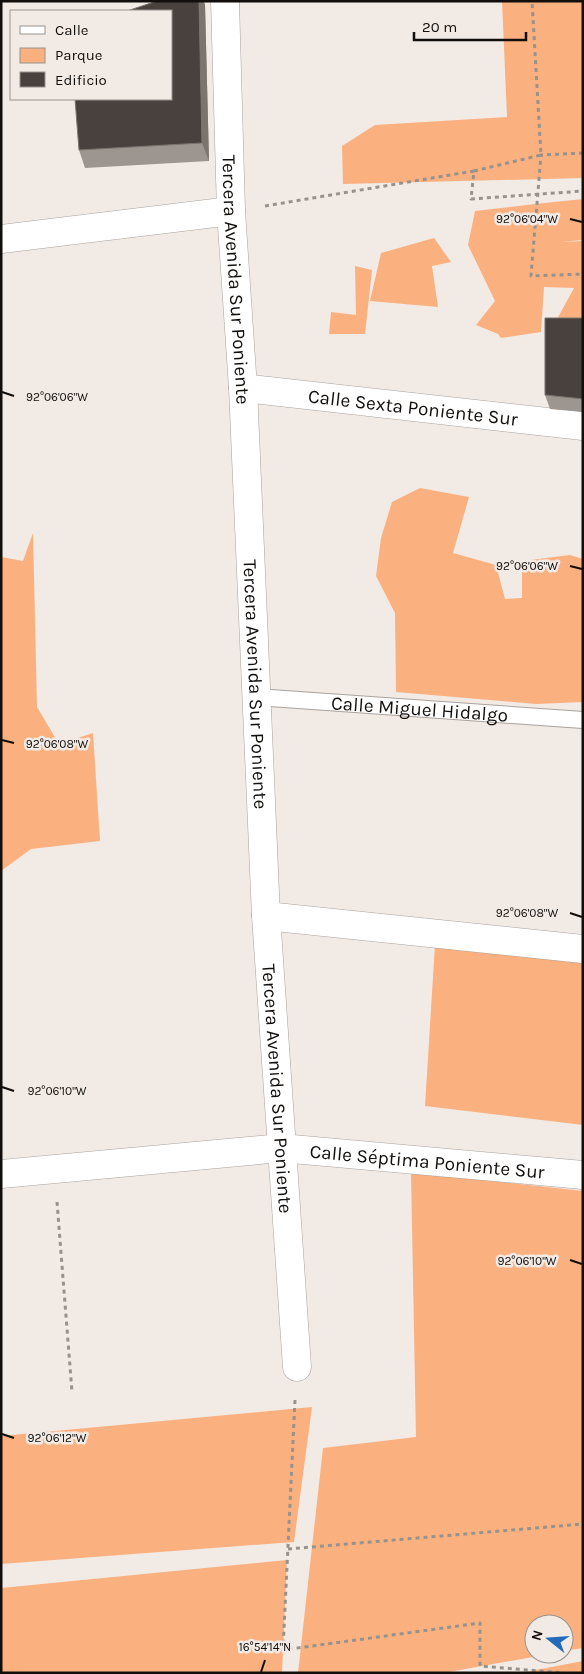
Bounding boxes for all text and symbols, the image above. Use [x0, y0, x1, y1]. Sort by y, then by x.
legend [10, 10, 172, 100]
scale bar [414, 10, 526, 42]
text: 20 m [422, 18, 457, 36]
text: Calle [55, 21, 89, 39]
text: Parque [55, 46, 103, 64]
text: Edificio [55, 71, 107, 89]
street label: Tercera Avenida Sur Poniente [217, 155, 254, 405]
text: 92°06'04"W [496, 212, 558, 226]
street label: Calle Sexta Poniente Sur [307, 385, 519, 431]
text: 92°06'06"W [26, 390, 88, 404]
street label: Tercera Avenida Sur Poniente [238, 559, 271, 810]
text: 92°06'06"W [496, 559, 558, 573]
street label: Calle Miguel Hidalgo [330, 692, 509, 727]
text: 92°06'08"W [26, 737, 89, 751]
text: 92°06'08"W [496, 906, 559, 920]
street label: Tercera Avenida Sur Poniente [257, 963, 296, 1214]
text: 92°06'10"W [27, 1084, 87, 1098]
street label: Calle Séptima Poniente Sur [309, 1141, 546, 1184]
text: 92°06'10"W [497, 1254, 557, 1268]
text: 92°06'12"W [28, 1431, 87, 1445]
north arrow [524, 1614, 574, 1664]
text: N [527, 1628, 547, 1643]
text: 16°54'14"N [239, 1640, 291, 1654]

